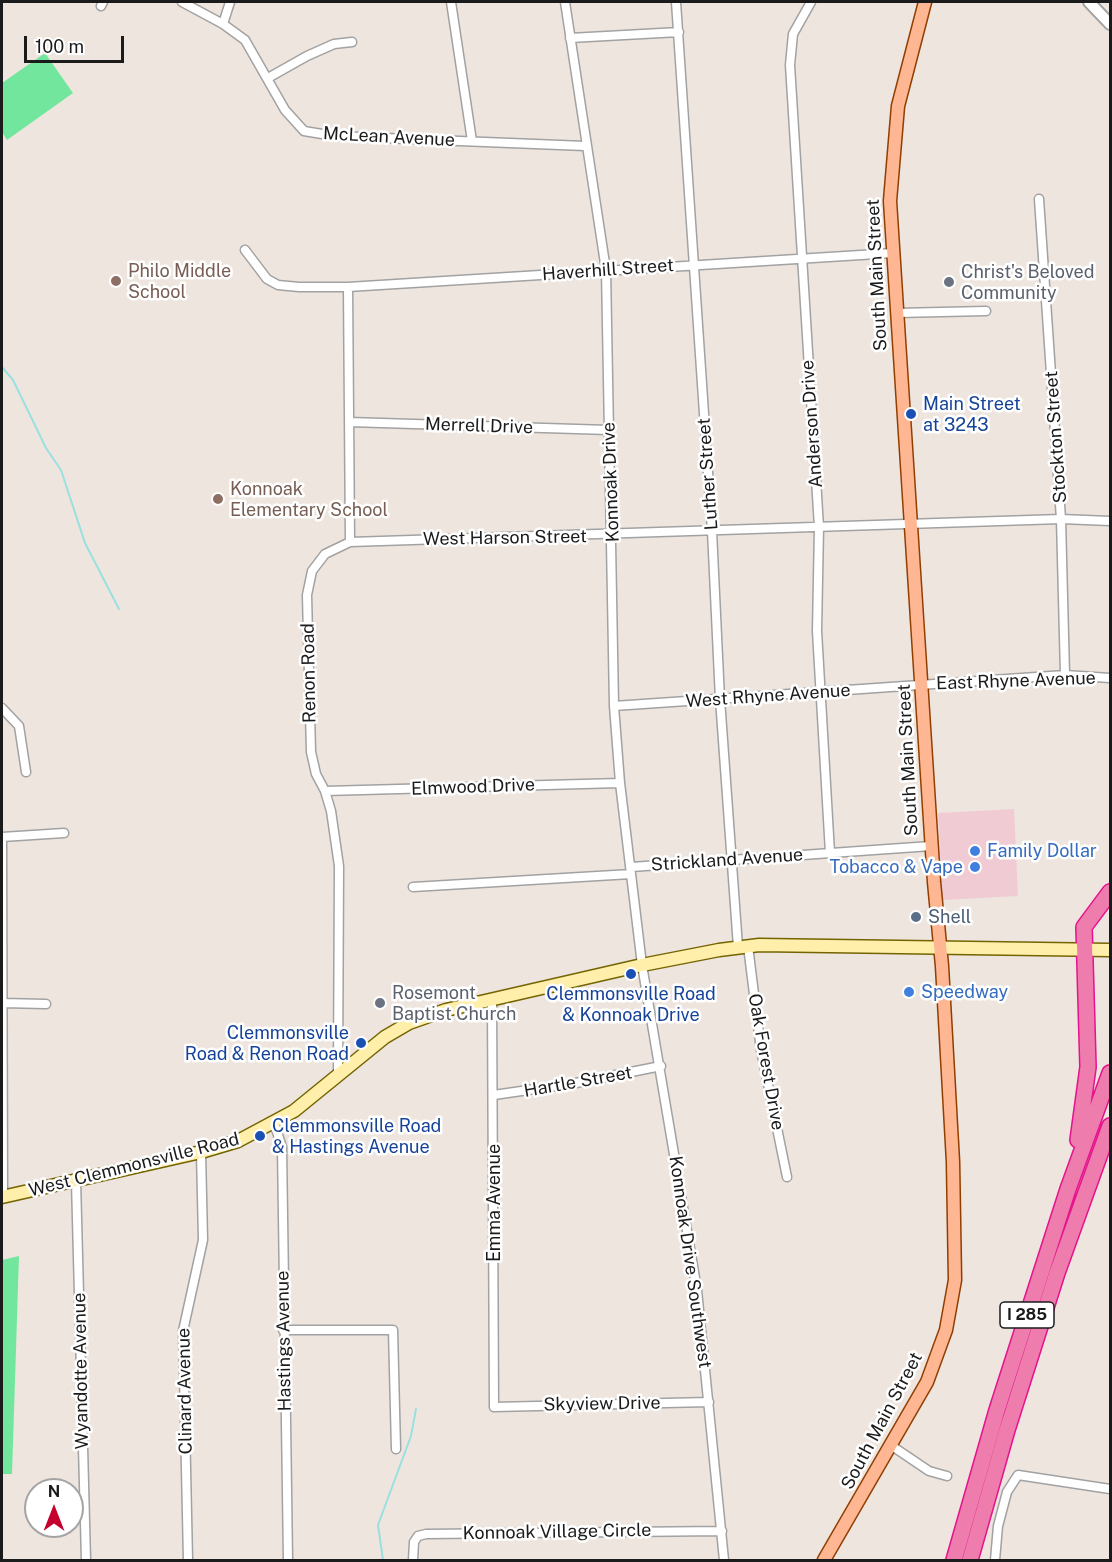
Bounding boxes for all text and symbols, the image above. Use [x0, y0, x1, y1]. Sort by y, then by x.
scale bar [27, 24, 128, 62]
text: 100 m [35, 36, 84, 57]
street label: McLean Avenue [322, 123, 456, 151]
street label: South Main Street [862, 198, 892, 352]
street label: Haverhill Street [541, 255, 675, 285]
place label: Philo Middle School [128, 260, 231, 302]
place label: Christ's Beloved Community [961, 261, 1095, 304]
marker: Philo Middle School [109, 274, 123, 288]
marker: Christ's Beloved Community [942, 275, 956, 289]
street label: Anderson Drive [797, 359, 827, 489]
street label: Stockton Street [1041, 370, 1071, 504]
place label: Main Street at 3243 [923, 393, 1021, 436]
marker: Main Street at 3243 [904, 407, 918, 421]
street label: Merrell Drive [425, 413, 533, 439]
street label: Luther Street [693, 417, 723, 531]
street label: Konnoak Drive [598, 422, 624, 542]
place label: Konnoak Elementary School [230, 478, 388, 520]
marker: Konnoak Elementary School [211, 492, 225, 506]
street label: West Harson Street [423, 526, 587, 550]
street label: Renon Road [297, 623, 321, 723]
street label: East Rhyne Avenue [936, 667, 1096, 695]
street label: West Rhyne Avenue [685, 679, 851, 713]
street label: South Main Street [893, 683, 923, 837]
street label: Elmwood Drive [411, 774, 535, 800]
place label: Family Dollar [987, 840, 1097, 862]
street label: Strickland Avenue [650, 844, 804, 876]
marker: Family Dollar [968, 844, 982, 858]
place label: Tobacco & Vape [829, 856, 963, 878]
marker: Tobacco & Vape [968, 860, 982, 874]
place label: Shell [928, 906, 971, 928]
marker: Shell [909, 910, 923, 924]
marker: Clemmonsville Road & Konnoak Drive [624, 967, 638, 981]
place label: Speedway [921, 981, 1008, 1003]
place label: Rosemont Baptist Church [392, 982, 516, 1024]
place label: Clemmonsville Road & Konnoak Drive [546, 983, 716, 1026]
marker: Speedway [902, 985, 916, 999]
street label: Oak Forest Drive [743, 992, 789, 1132]
marker: Rosemont Baptist Church [373, 996, 387, 1010]
place label: Clemmonsville Road & Renon Road [185, 1022, 349, 1064]
marker: Clemmonsville Road & Renon Road [354, 1036, 368, 1050]
street label: Hartle Street [522, 1062, 634, 1102]
place label: Clemmonsville Road & Hastings Avenue [272, 1115, 441, 1158]
street label: West Clemmonsville Road [27, 1128, 241, 1202]
marker: Clemmonsville Road & Hastings Avenue [253, 1129, 267, 1143]
street label: Emma Avenue [483, 1144, 505, 1262]
street label: Konnoak Drive Southwest [664, 1154, 716, 1370]
street label: Hastings Avenue [272, 1271, 296, 1411]
street label: Wyandotte Avenue [69, 1292, 93, 1450]
road number: I 285 [1000, 1302, 1054, 1328]
street label: Clinard Avenue [173, 1328, 197, 1454]
street label: South Main Street [837, 1349, 927, 1493]
street label: Skyview Drive [543, 1392, 661, 1416]
north arrow [24, 1478, 84, 1538]
text: N [48, 1482, 60, 1501]
street label: Konnoak Village Circle [463, 1520, 651, 1544]

